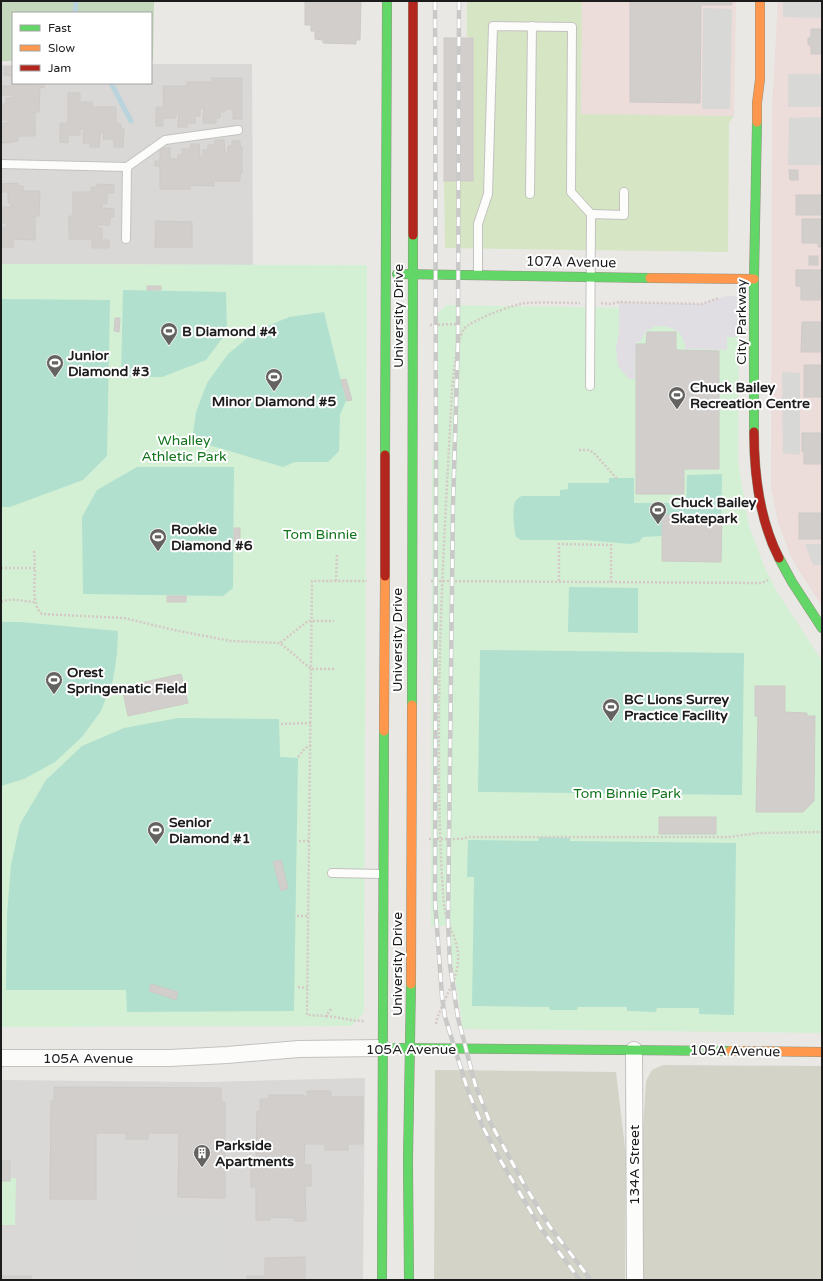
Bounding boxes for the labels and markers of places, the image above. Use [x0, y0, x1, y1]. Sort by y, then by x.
sports icon: B Diamond #4 [159, 321, 179, 346]
place label: B Diamond #4 [182, 323, 277, 340]
place label: Junior Diamond #3 [67, 347, 150, 380]
sports icon: Junior Diamond #3 [45, 353, 65, 378]
sports icon: Minor Diamond #5 [264, 367, 284, 392]
place label: Chuck Bailey Recreation Centre [690, 379, 810, 412]
sports icon: Chuck Bailey Recreation Centre [667, 385, 687, 410]
place label: Minor Diamond #5 [212, 393, 336, 410]
place label: Chuck Bailey Skatepark [671, 494, 757, 527]
sports icon: Chuck Bailey Skatepark [648, 500, 668, 525]
place label: Rookie Diamond #6 [171, 521, 253, 554]
sports icon: Rookie Diamond #6 [148, 527, 168, 552]
place label: Orest Springenatic Field [67, 664, 187, 697]
sports icon: Orest Springenatic Field [44, 670, 64, 695]
place label: BC Lions Surrey Practice Facility [624, 691, 729, 724]
sports icon: BC Lions Surrey Practice Facility [601, 697, 621, 722]
place label: Senior Diamond #1 [169, 814, 250, 847]
sports icon: Senior Diamond #1 [146, 820, 166, 845]
place label: Parkside Apartments [215, 1137, 294, 1170]
building icon: Parkside Apartments [192, 1143, 212, 1168]

